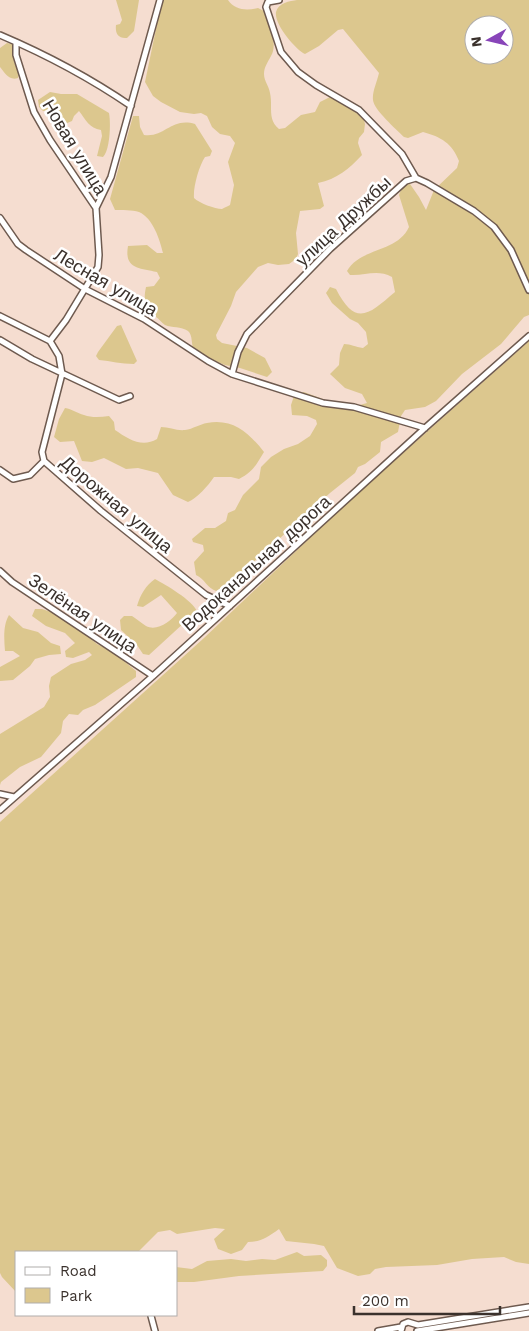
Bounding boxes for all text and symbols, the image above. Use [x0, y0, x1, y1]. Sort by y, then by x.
north arrow [464, 15, 514, 65]
text: N [467, 36, 485, 48]
street label: Новая улица [38, 95, 112, 199]
street label: улица Дружбы [291, 172, 395, 270]
street label: Лесная улица [50, 244, 162, 321]
street label: Дорожная улица [57, 451, 178, 558]
street label: Водоканальная дорога [177, 490, 335, 635]
street label: Зелёная улица [25, 569, 142, 658]
legend [15, 1251, 178, 1316]
text: Road [60, 1262, 97, 1280]
scale bar [354, 1284, 500, 1316]
text: Park [60, 1287, 93, 1305]
text: 200 m [362, 1292, 409, 1310]

